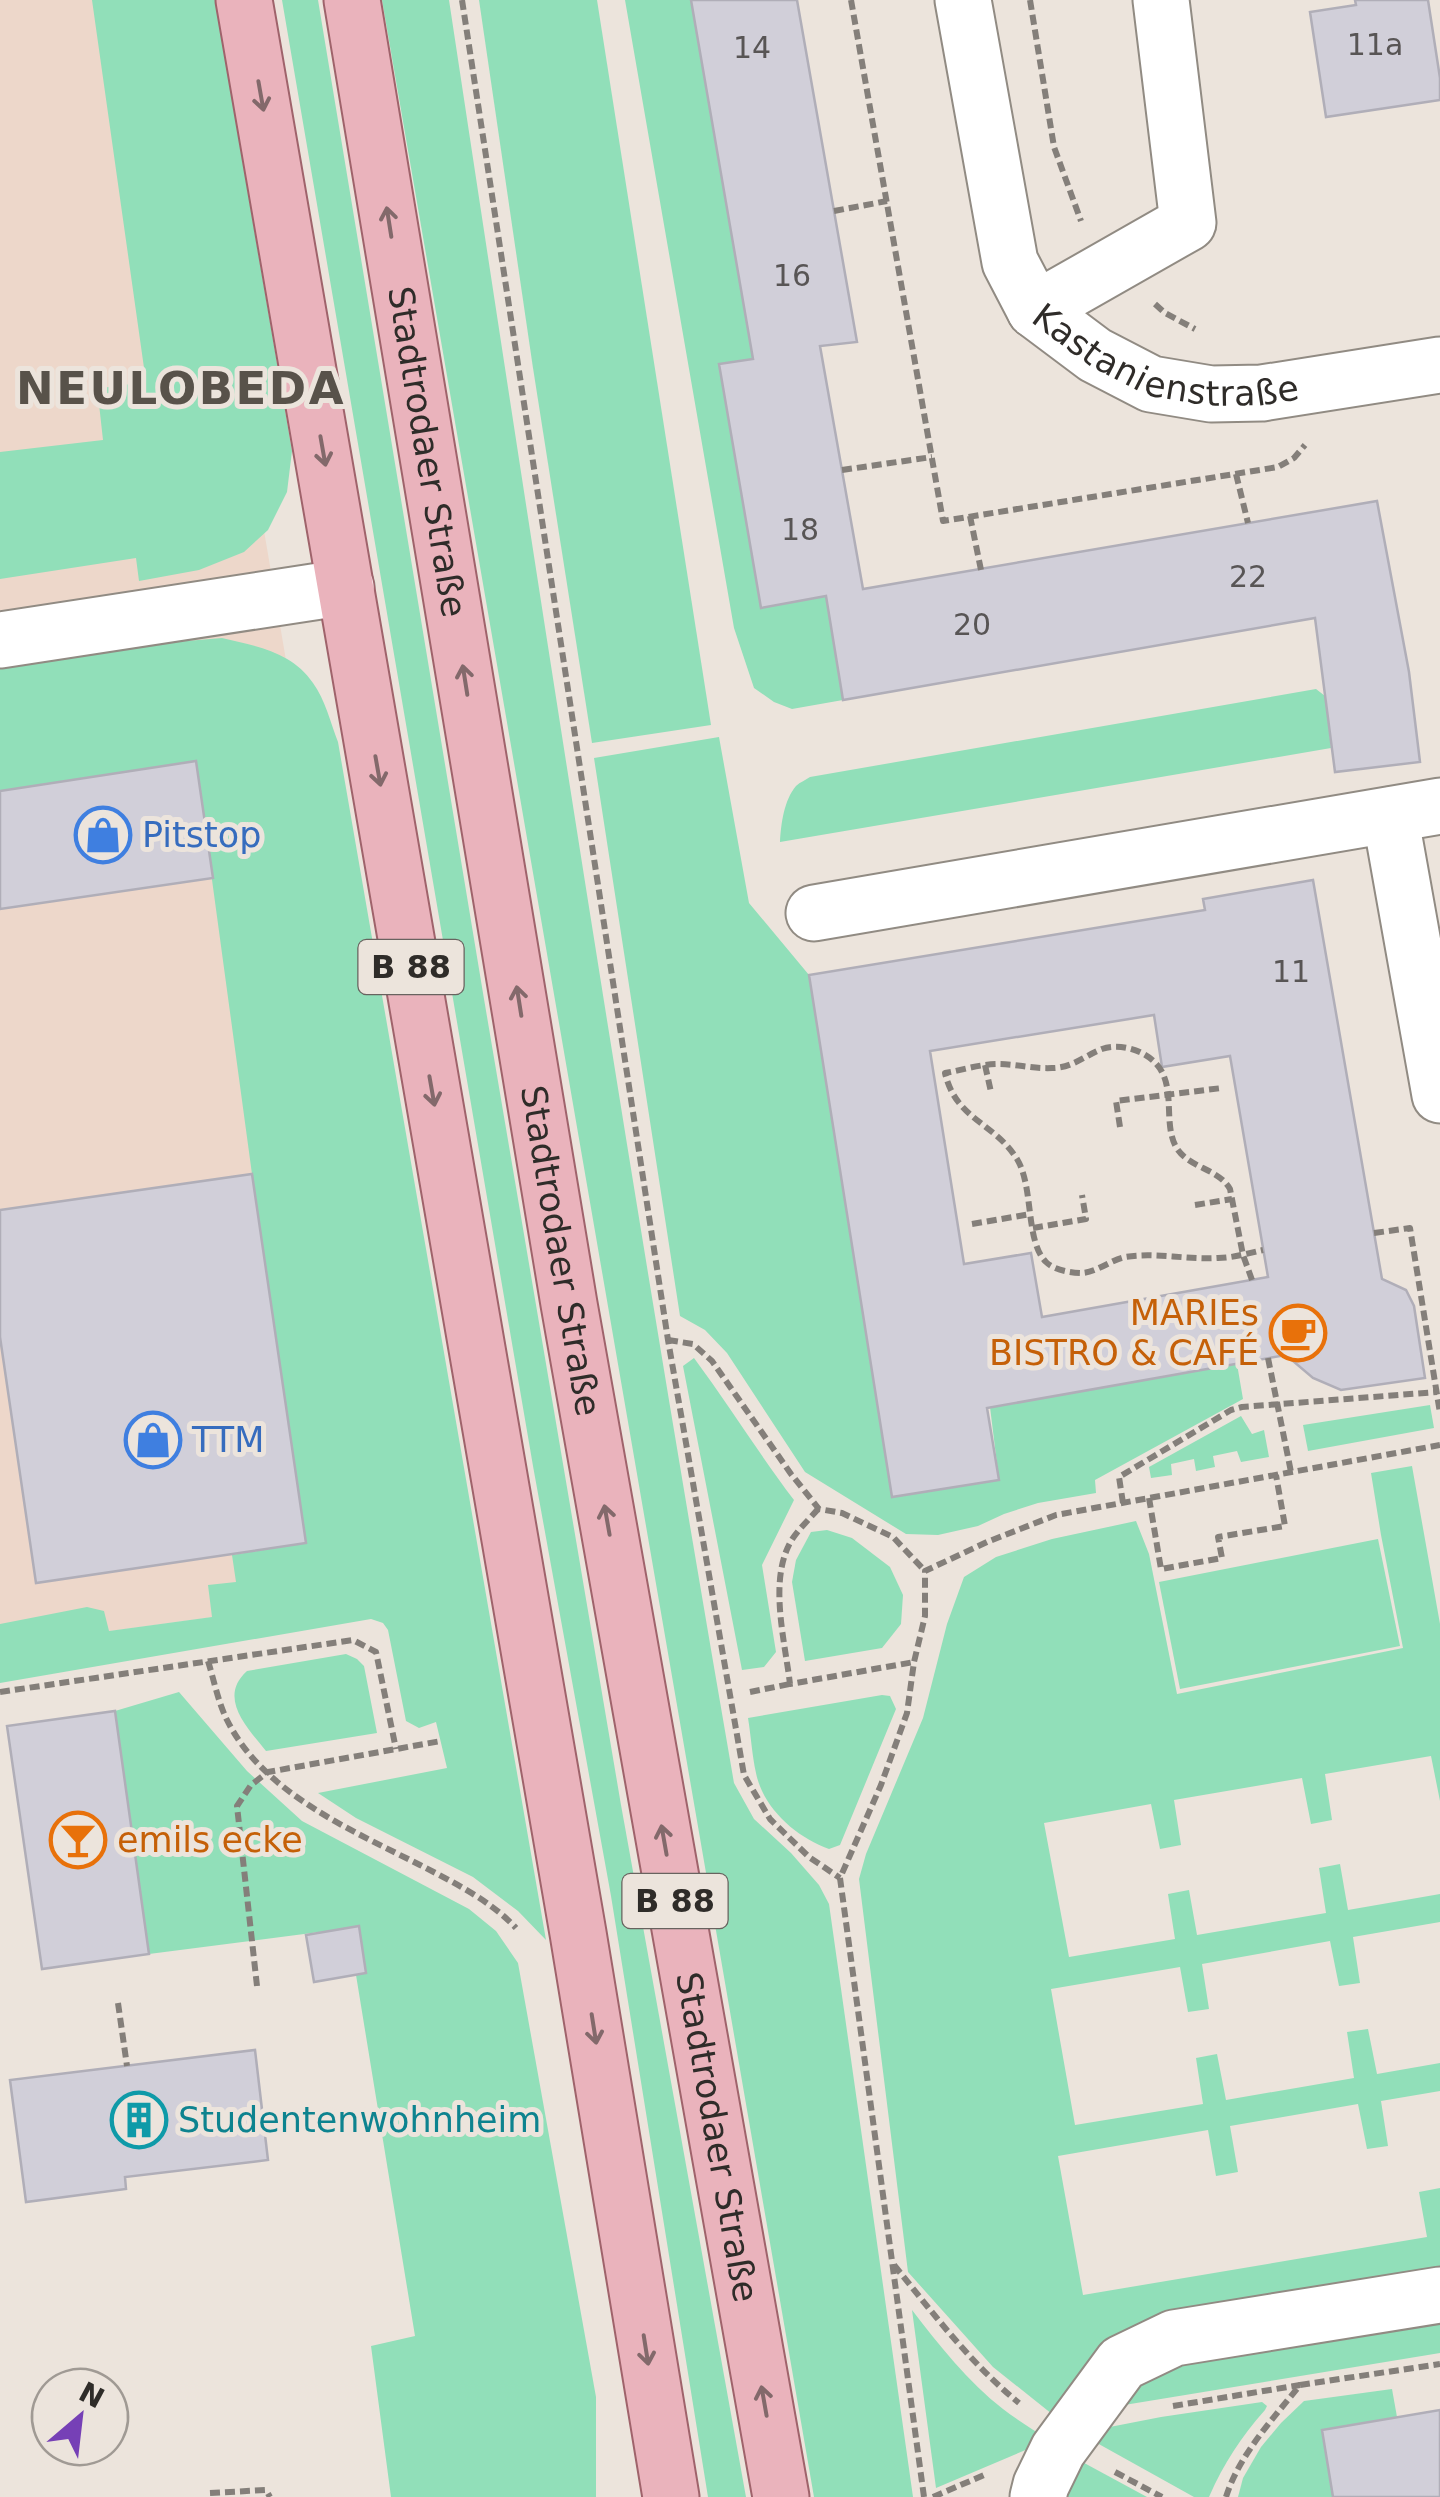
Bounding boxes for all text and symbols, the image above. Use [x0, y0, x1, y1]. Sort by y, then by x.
house number: 11a [1347, 27, 1403, 62]
house number: 14 [733, 30, 771, 65]
one-way arrow [252, 79, 271, 112]
one-way arrow [379, 206, 397, 238]
house number: 16 [773, 258, 811, 293]
street label: Stadtrodaer Straße [380, 283, 474, 620]
street label: Kastanienstraße [1025, 296, 1302, 414]
district label: NEULOBEDA [16, 362, 346, 415]
one-way arrow [314, 434, 333, 467]
house number: 18 [781, 512, 819, 547]
house number: 22 [1229, 559, 1267, 594]
house number: 20 [953, 607, 991, 642]
one-way arrow [455, 665, 474, 697]
one-way arrow [369, 754, 387, 787]
shop icon: Pitstop [73, 805, 133, 865]
place label: Pitstop [142, 815, 261, 855]
road number: B 88 [358, 940, 464, 994]
house number: 11 [1272, 954, 1310, 989]
one-way arrow [509, 985, 527, 1018]
one-way arrow [423, 1075, 442, 1107]
street label: Stadtrodaer Straße [513, 1083, 609, 1419]
place label: MARIEs BISTRO & CAFÉ [989, 1293, 1259, 1373]
cafe icon: MARIEs BISTRO & CAFÉ [1268, 1303, 1328, 1363]
shop icon: TTM [123, 1410, 183, 1470]
place label: TTM [191, 1420, 264, 1460]
one-way arrow [597, 1504, 616, 1536]
bar icon: emils ecke [48, 1810, 108, 1870]
place label: emils ecke [117, 1820, 303, 1860]
one-way arrow [654, 1824, 673, 1857]
road number: B 88 [622, 1874, 728, 1928]
street label: Stadtrodaer Straße [668, 1969, 766, 2305]
one-way arrow [585, 2012, 604, 2045]
building icon: Studentenwohnheim [109, 2090, 169, 2150]
place label: Studentenwohnheim [178, 2100, 541, 2140]
one-way arrow [638, 2333, 656, 2366]
north arrow [30, 2367, 130, 2467]
text: N [73, 2375, 110, 2415]
one-way arrow [753, 2386, 772, 2418]

